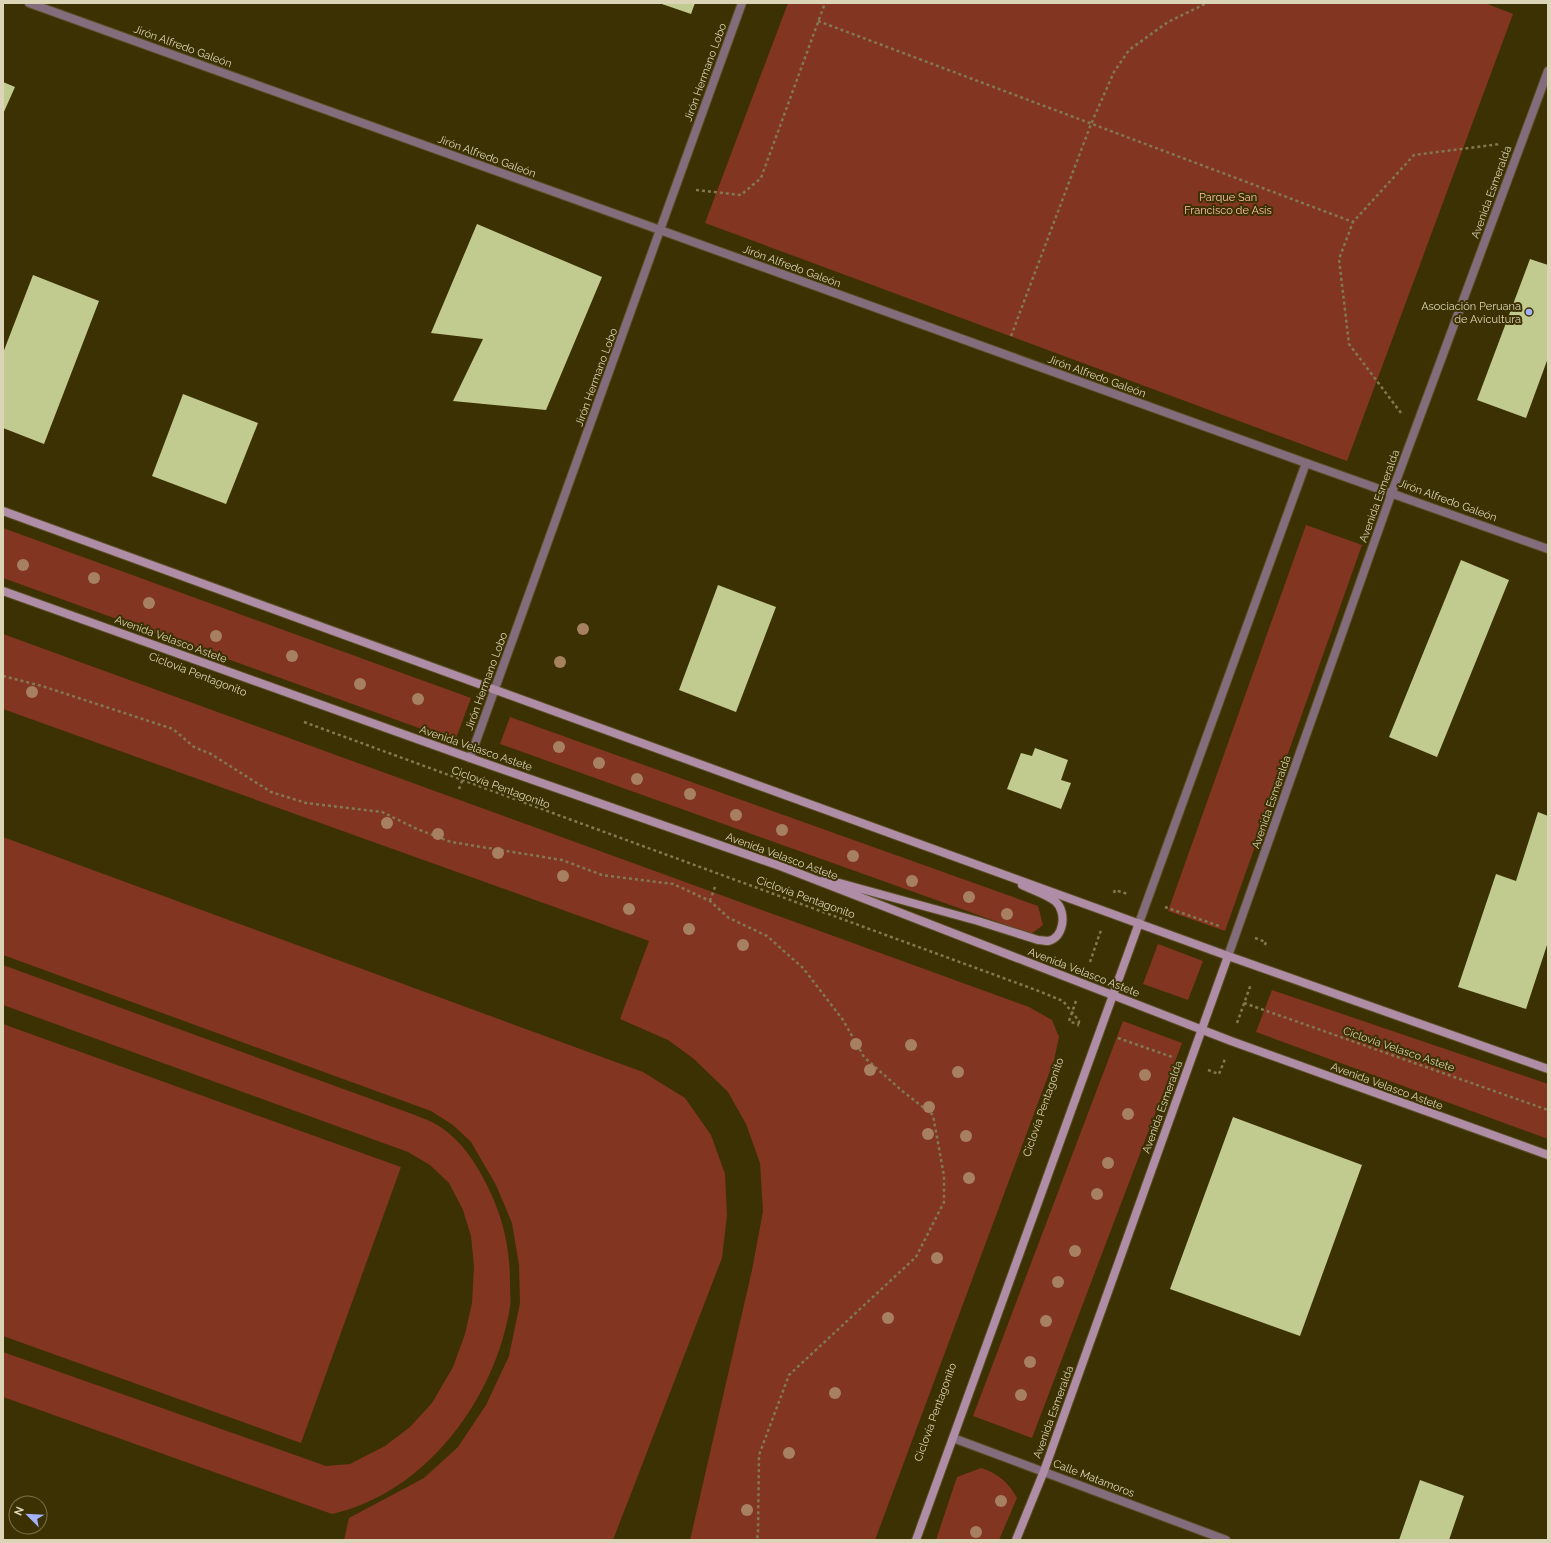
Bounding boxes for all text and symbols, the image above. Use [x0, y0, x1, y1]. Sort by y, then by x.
street label: Jirón Hermano Lobo [682, 21, 729, 123]
street label: Jirón Alfredo Galeón [132, 23, 234, 70]
street label: Jirón Alfredo Galeón [436, 133, 538, 180]
street label: Avenida Esmeralda [1469, 144, 1514, 240]
park label: Parque San Francisco de Asís [1184, 191, 1272, 217]
street label: Jirón Alfredo Galeón [741, 243, 843, 290]
place label: Asociación Peruana de Avicultura [1421, 300, 1521, 326]
marker: Asociación Peruana de Avicultura [1524, 307, 1534, 317]
street label: Jirón Hermano Lobo [573, 326, 620, 428]
street label: Jirón Alfredo Galeón [1046, 353, 1148, 400]
street label: Avenida Esmeralda [1357, 448, 1402, 544]
street label: Jirón Alfredo Galeón [1397, 477, 1499, 524]
street label: Avenida Velasco Astete [113, 613, 229, 666]
street label: Jirón Hermano Lobo [463, 630, 510, 732]
street label: Ciclovía Pentagonito [147, 650, 249, 699]
street label: Avenida Velasco Astete [418, 723, 534, 774]
street label: Avenida Esmeralda [1249, 754, 1294, 851]
street label: Ciclovía Pentagonito [450, 764, 552, 811]
street label: Avenida Velasco Astete [724, 830, 840, 883]
street label: Ciclovía Pentagonito [755, 874, 857, 921]
street label: Avenida Velasco Astete [1026, 945, 1142, 1000]
street label: Ciclovía Velasco Astete [1341, 1024, 1457, 1075]
street label: Ciclovía Pentagonito [1020, 1056, 1067, 1158]
street label: Avenida Esmeralda [1140, 1059, 1185, 1155]
street label: Avenida Velasco Astete [1329, 1060, 1445, 1113]
street label: Ciclovía Pentagonito [912, 1361, 959, 1463]
street label: Avenida Esmeralda [1031, 1364, 1076, 1460]
street label: Calle Matamoros [1051, 1457, 1136, 1500]
north arrow [8, 1495, 48, 1535]
text: N [12, 1505, 27, 1518]

